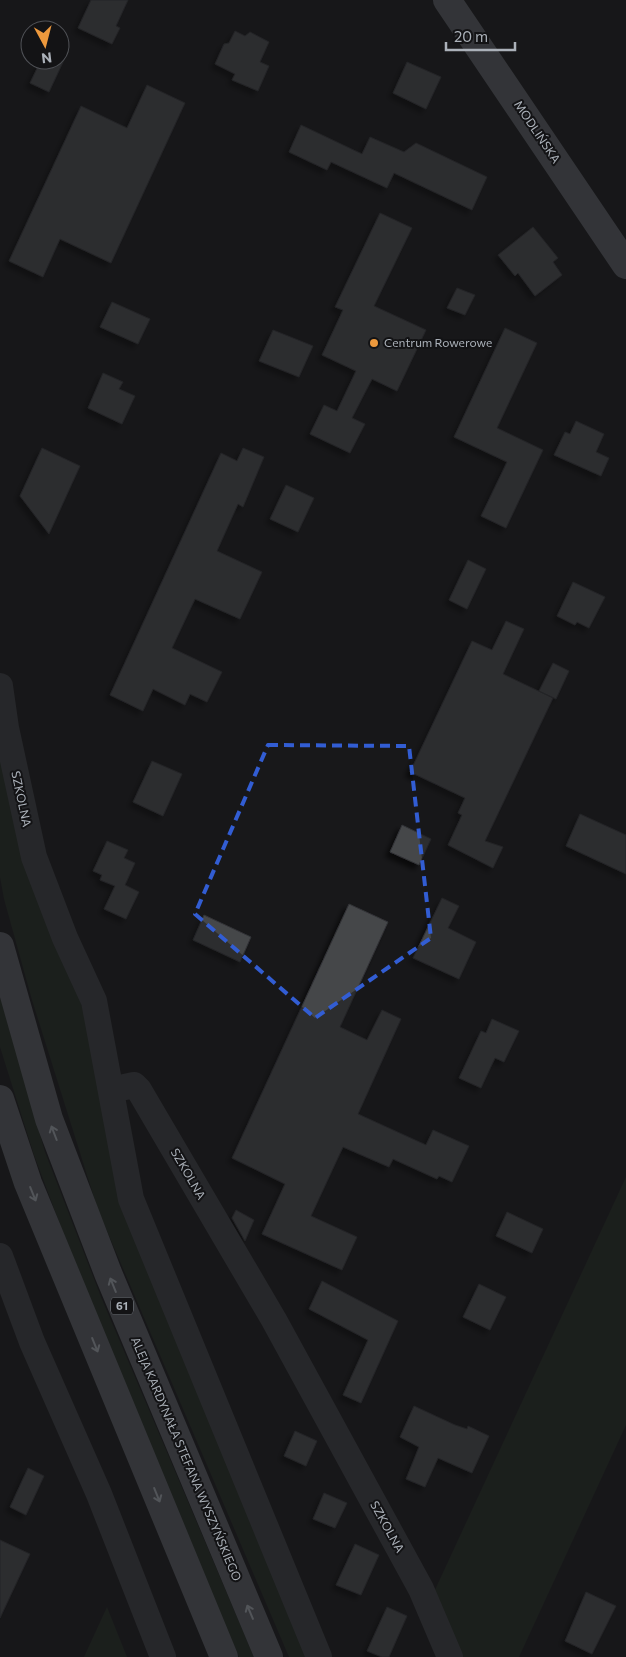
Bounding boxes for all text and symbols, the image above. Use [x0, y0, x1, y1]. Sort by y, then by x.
north arrow [20, 20, 70, 70]
scale bar [446, 20, 515, 52]
text: 20 m [454, 27, 488, 45]
text: N [40, 49, 53, 67]
street label: MODLIŃSKA [512, 97, 564, 165]
place label: Centrum Rowerowe [384, 335, 492, 349]
marker: Centrum Rowerowe [368, 337, 380, 349]
street label: SZKOLNA [9, 770, 35, 828]
one-way arrow [49, 1126, 59, 1141]
street label: SZKOLNA [169, 1145, 209, 1202]
one-way arrow [29, 1186, 38, 1202]
one-way arrow [108, 1278, 118, 1293]
road number: 61 [111, 1298, 133, 1314]
street label: ALEJA KARDYNAŁA STEFANA WYSZYŃSKIEGO [128, 1334, 245, 1583]
one-way arrow [91, 1337, 100, 1352]
one-way arrow [153, 1487, 162, 1502]
street label: SZKOLNA [368, 1498, 408, 1555]
one-way arrow [245, 1605, 255, 1620]

